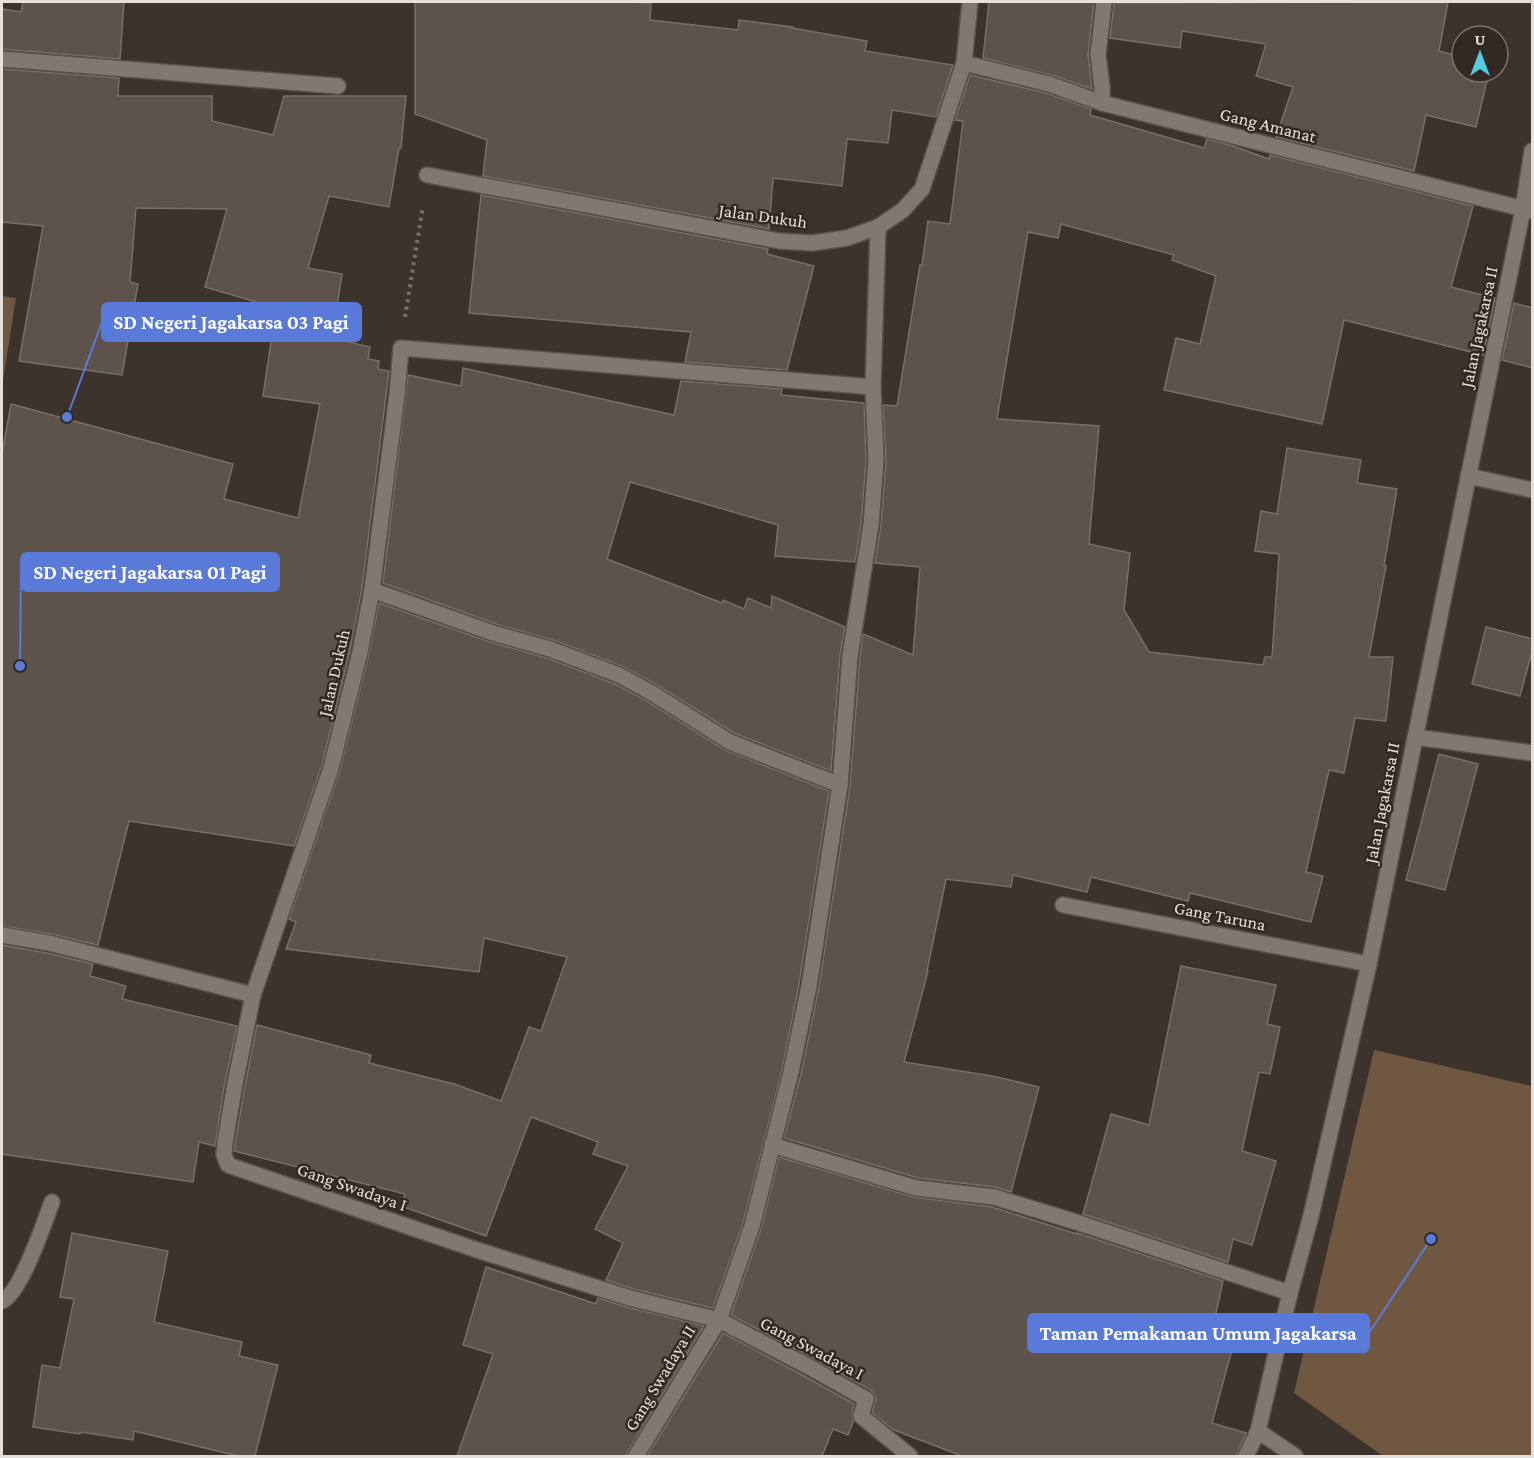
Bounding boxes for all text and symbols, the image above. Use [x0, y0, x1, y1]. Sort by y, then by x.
north arrow [1450, 24, 1510, 84]
text: U [1475, 31, 1486, 48]
street label: Gang Amanat [1218, 103, 1319, 147]
street label: Jalan Dukuh [716, 200, 809, 232]
street label: Jalan Jagakarsa II [1456, 265, 1502, 391]
callout: SD Negeri Jagakarsa 03 Pagi [102, 303, 361, 341]
text: SD Negeri Jagakarsa 03 Pagi [113, 311, 349, 333]
callout: SD Negeri Jagakarsa 01 Pagi [21, 553, 279, 591]
text: SD Negeri Jagakarsa 01 Pagi [33, 561, 267, 583]
street label: Jalan Dukuh [314, 627, 354, 721]
street label: Jalan Jagakarsa II [1360, 741, 1404, 867]
street label: Gang Taruna [1172, 897, 1268, 935]
street label: Gang Swadaya I [295, 1159, 409, 1215]
street label: Gang Swadaya I [757, 1312, 867, 1384]
callout: Taman Pemakaman Umum Jagakarsa [1028, 1314, 1369, 1352]
street label: Gang Swadaya II [621, 1322, 699, 1434]
text: Taman Pemakaman Umum Jagakarsa [1039, 1322, 1357, 1344]

